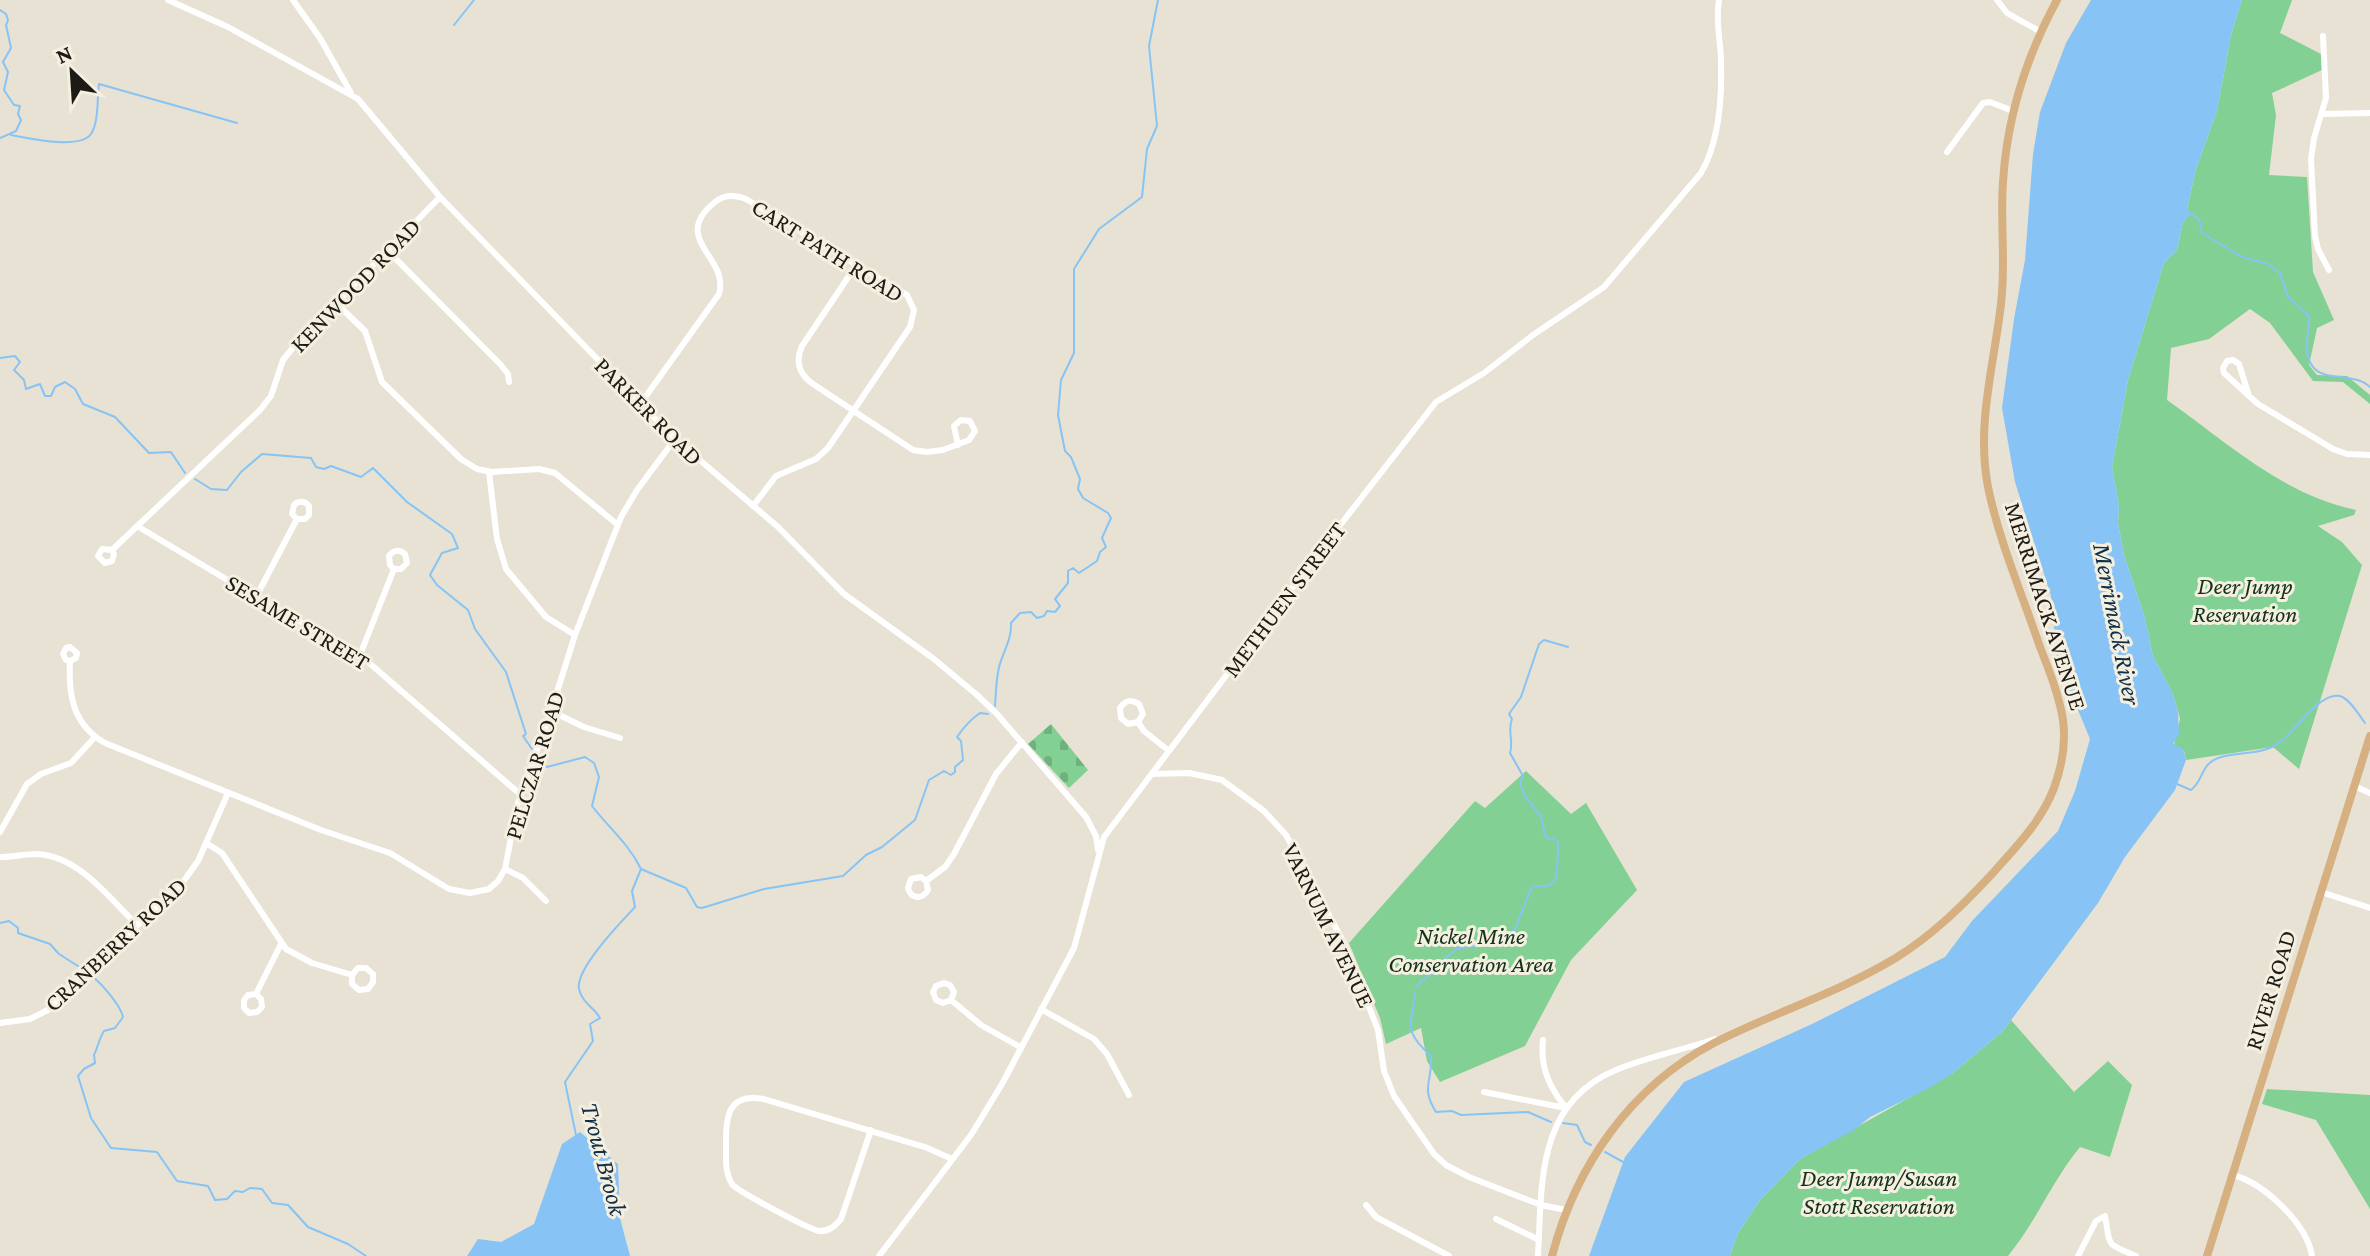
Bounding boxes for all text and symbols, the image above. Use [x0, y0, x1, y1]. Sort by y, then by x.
north arrow [32, 32, 112, 112]
text: N [52, 40, 76, 69]
street label: CART PATH ROAD [747, 192, 909, 308]
street label: KENWOOD ROAD [284, 212, 426, 358]
street label: PARKER ROAD [589, 351, 709, 471]
street label: MERRIMACK AVENUE [2000, 499, 2092, 713]
street label: METHUEN STREET [1217, 516, 1351, 682]
water label: Merrimack River [2087, 540, 2147, 708]
street label: SESAME STREET [221, 568, 375, 676]
park label: Deer Jump Reservation [2193, 572, 2297, 627]
street label: PELCZAR ROAD [499, 688, 569, 842]
street label: VARNUM AVENUE [1277, 838, 1381, 1012]
street label: CRANBERRY ROAD [38, 871, 192, 1017]
park label: Nickel Mine Conservation Area [1388, 922, 1554, 977]
street label: RIVER ROAD [2239, 927, 2301, 1053]
water label: Trout Brook [575, 1099, 633, 1220]
park label: Deer Jump/Susan Stott Reservation [1801, 1164, 1957, 1219]

